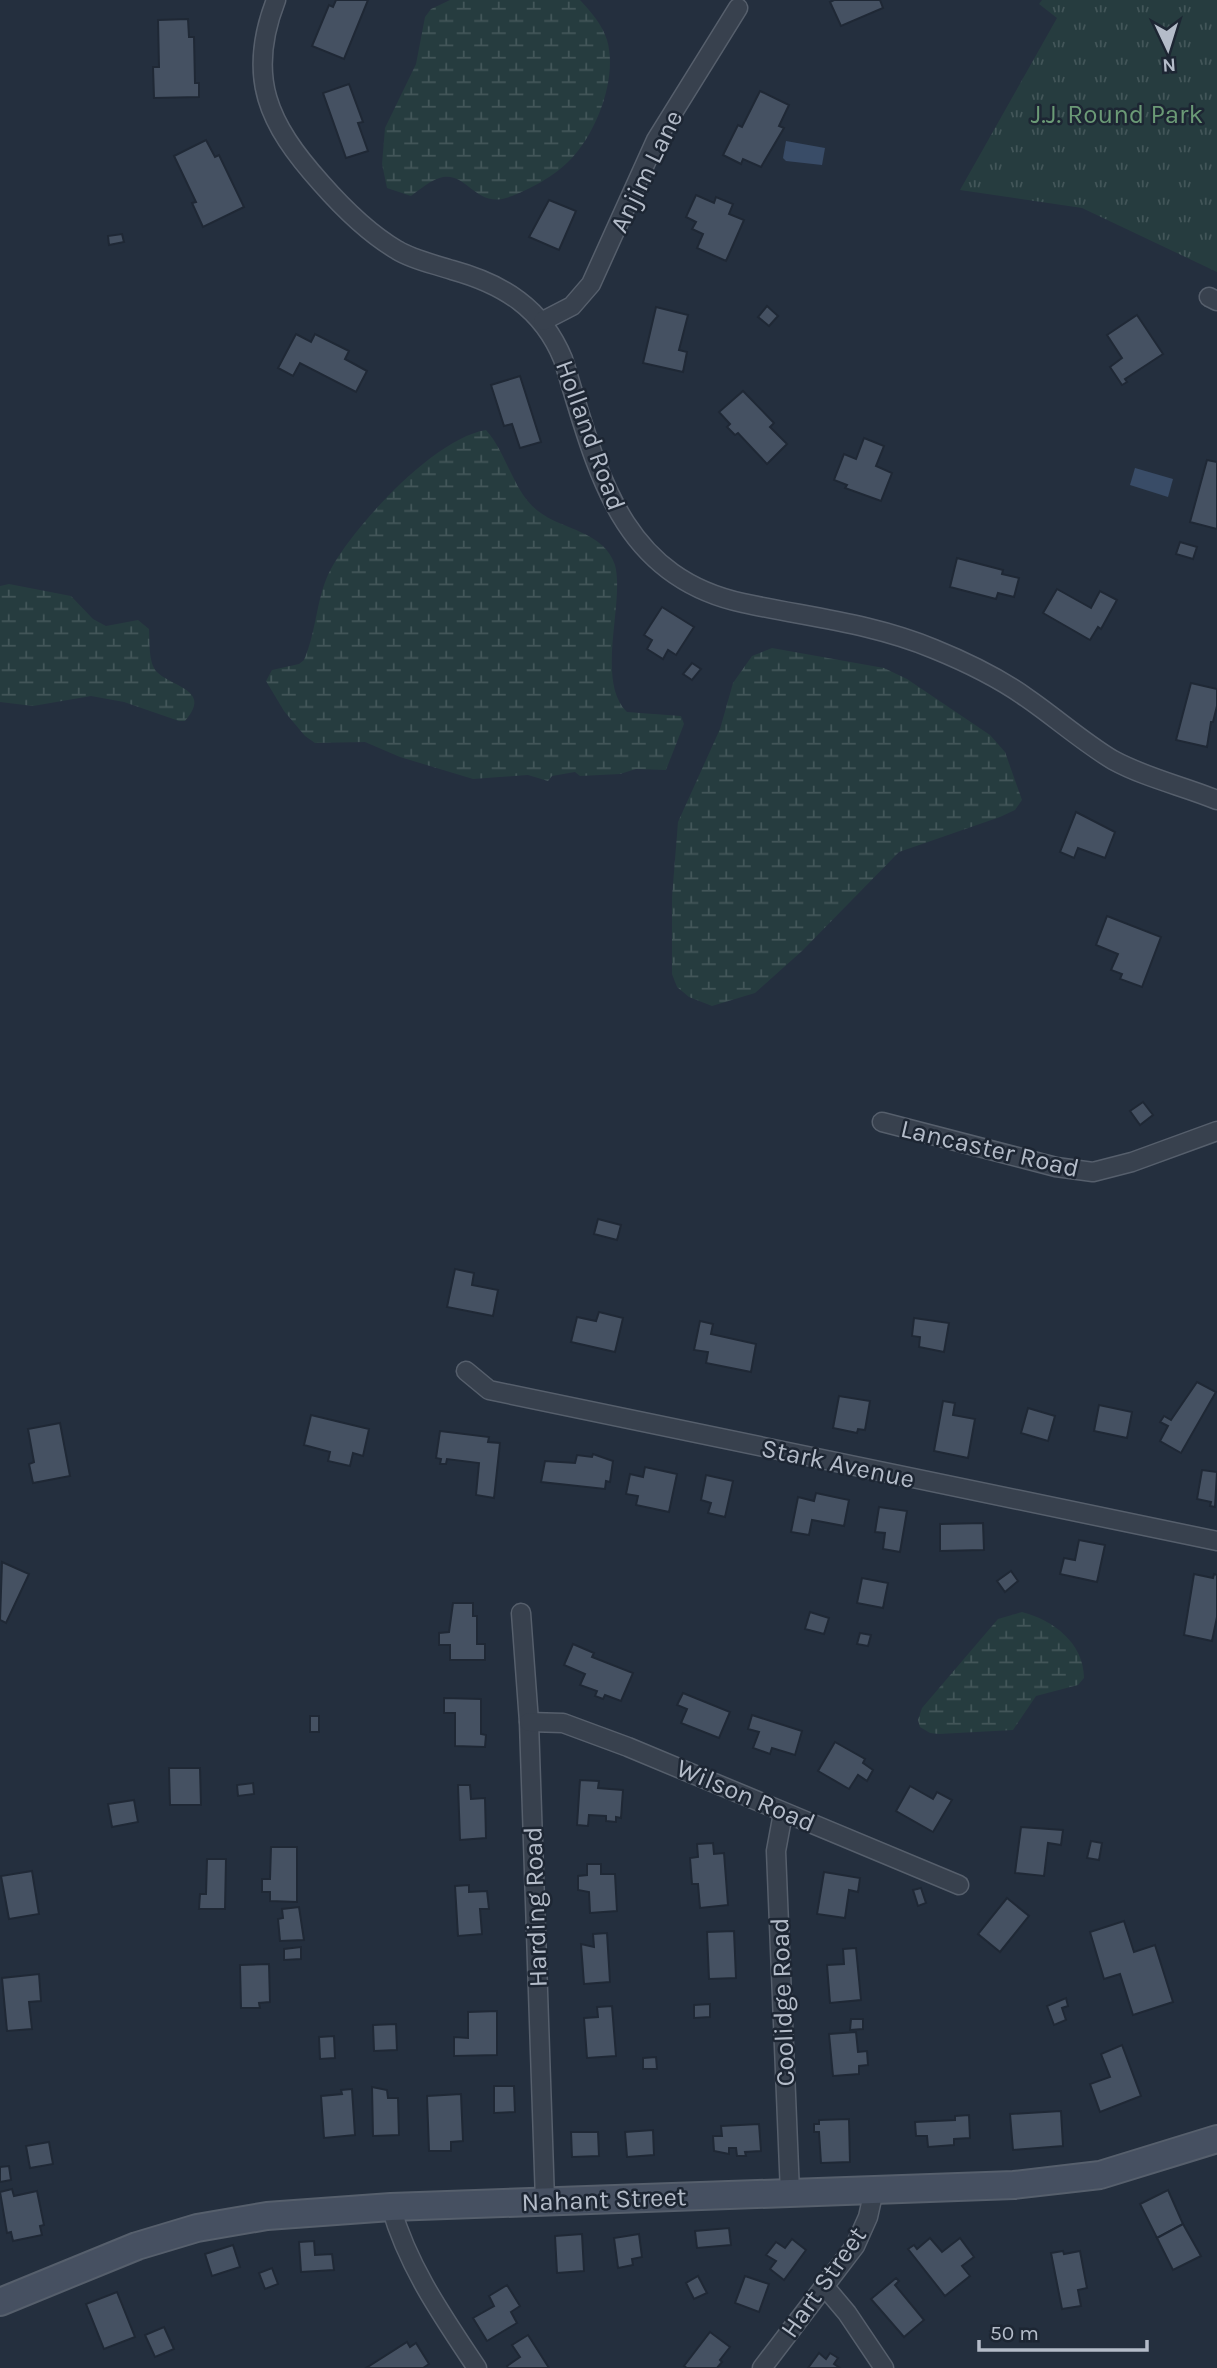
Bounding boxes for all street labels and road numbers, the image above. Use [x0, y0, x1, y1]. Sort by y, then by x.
street label: Anjim Lane [603, 105, 689, 238]
street label: Holland Road [549, 356, 632, 515]
street label: Lancaster Road [898, 1113, 1082, 1184]
street label: Stark Avenue [759, 1432, 917, 1495]
street label: Wilson Road [672, 1752, 820, 1839]
street label: Harding Road [517, 1826, 554, 1988]
street label: Coolidge Road [764, 1917, 801, 2087]
street label: Nahant Street [521, 2181, 687, 2218]
street label: Hart Street [774, 2221, 873, 2344]

